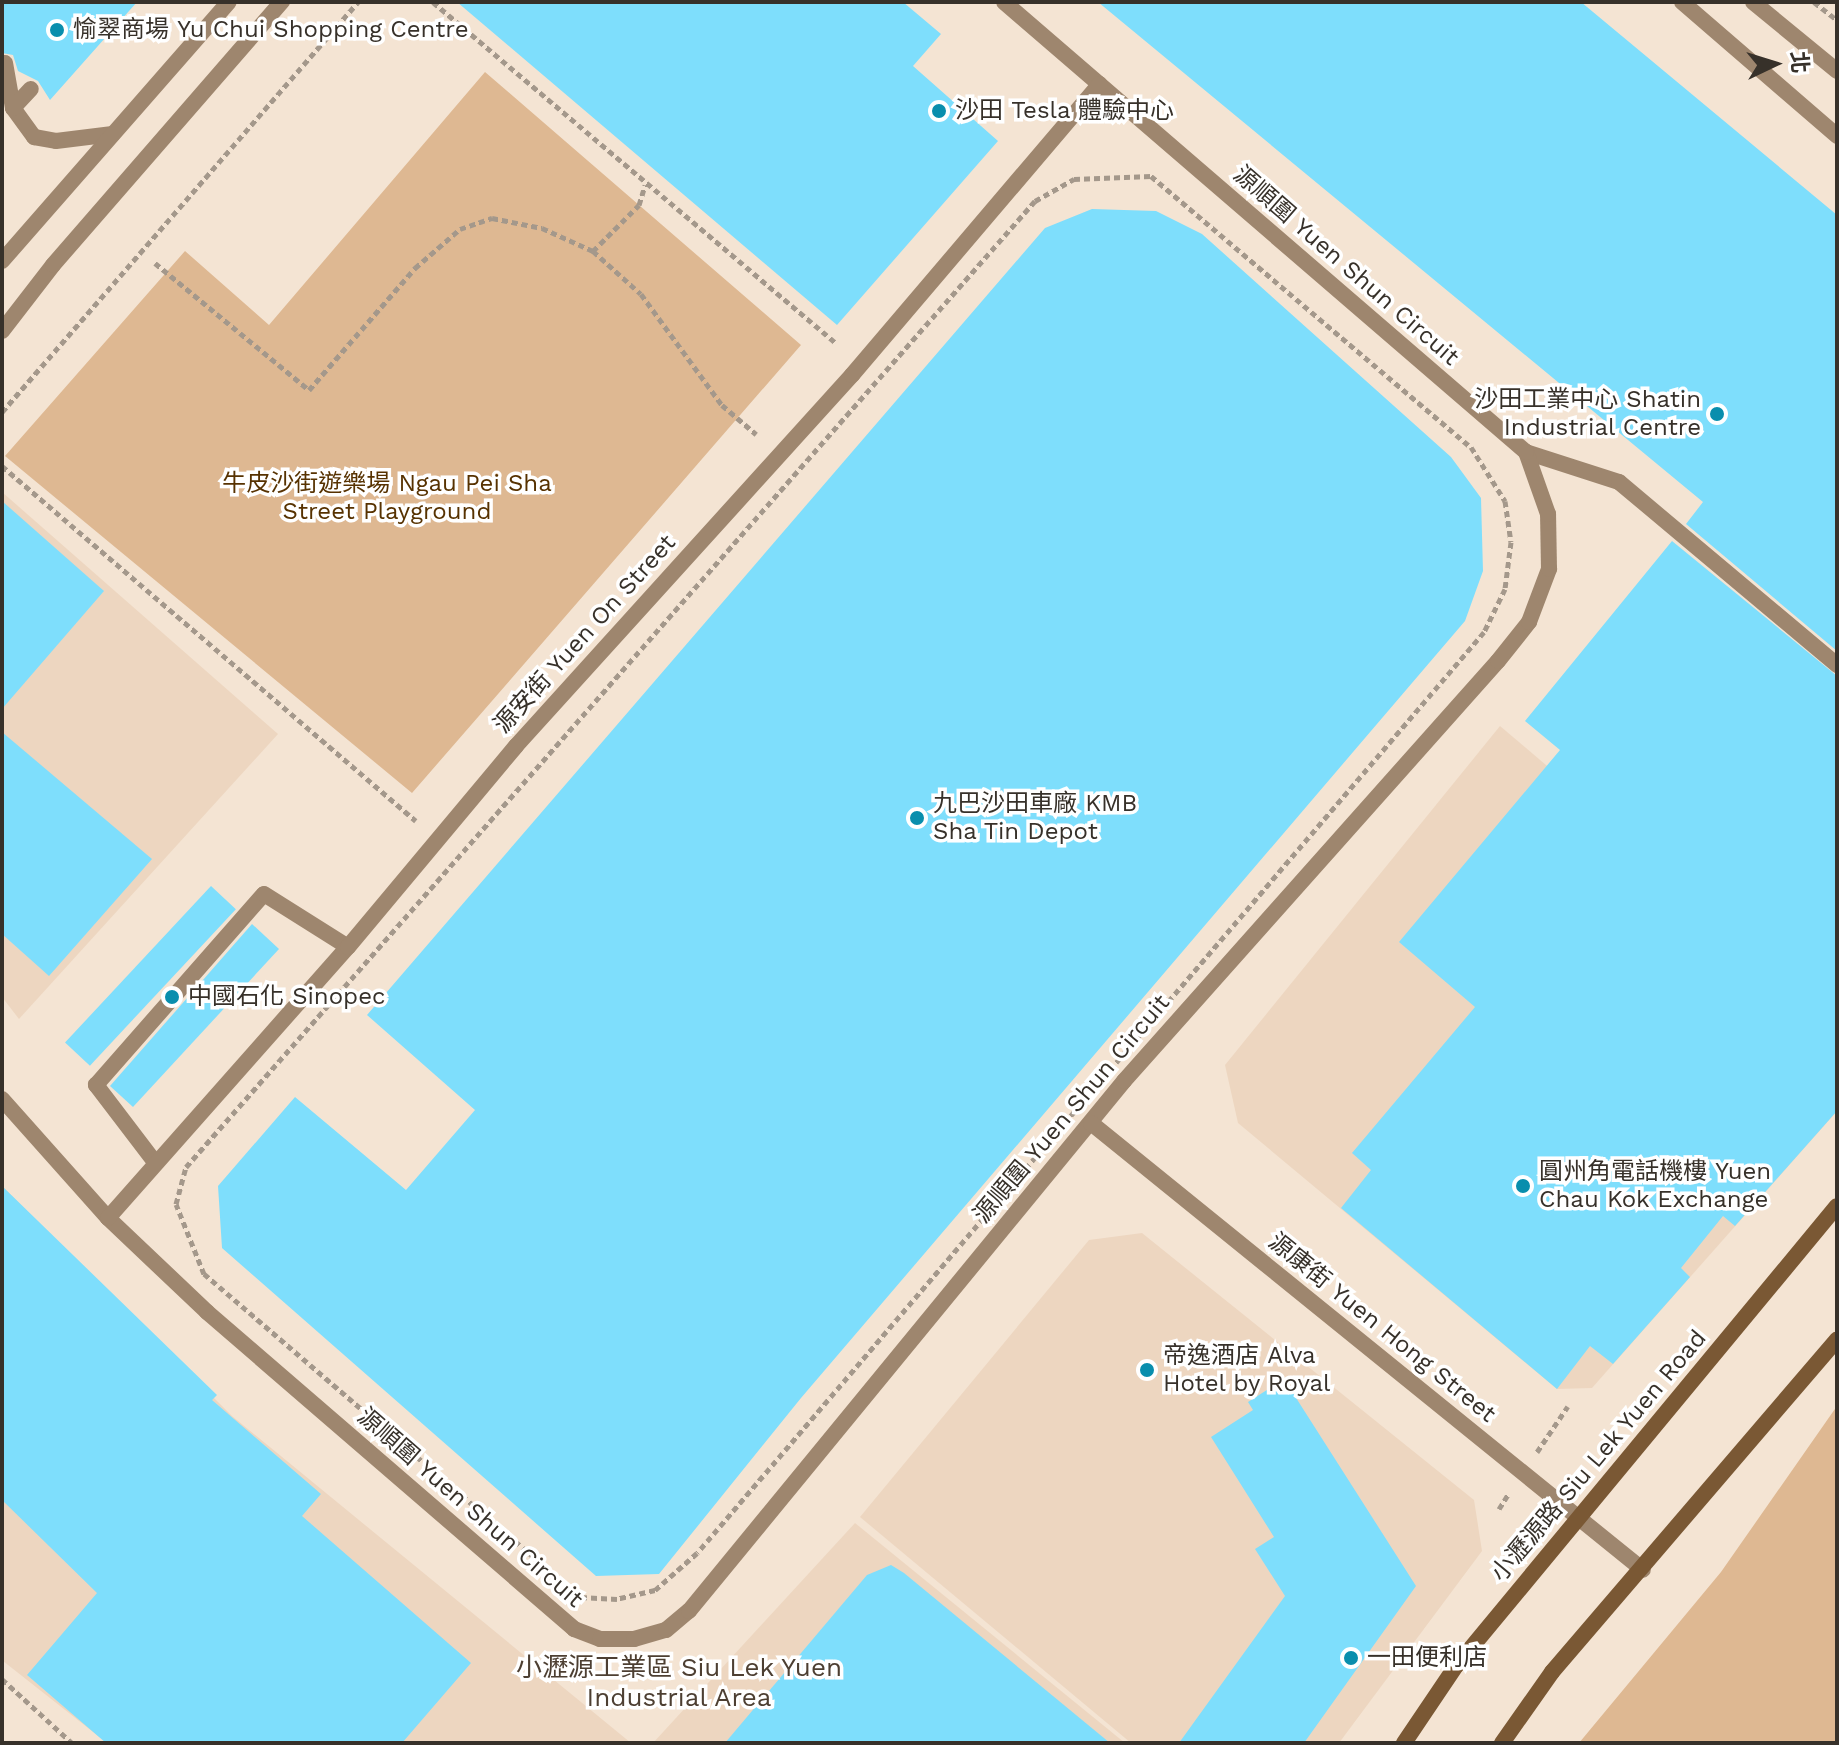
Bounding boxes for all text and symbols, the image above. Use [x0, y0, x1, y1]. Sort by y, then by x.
place label: 愉翠商場 Yu Chui Shopping Centre [73, 16, 469, 44]
marker: 愉翠商場 Yu Chui Shopping Centre [48, 21, 66, 39]
north arrow [1735, 24, 1815, 104]
text: 北 [1786, 50, 1813, 74]
place label: 沙田 Tesla 體驗中心 [955, 97, 1175, 125]
marker: 沙田 Tesla 體驗中心 [930, 102, 948, 120]
street label: 源順圍 Yuen Shun Circuit [1227, 160, 1465, 372]
place label: 沙田工業中心 Shatin Industrial Centre [1474, 386, 1701, 442]
marker: 沙田工業中心 Shatin Industrial Centre [1708, 405, 1726, 423]
park label: 牛皮沙街遊樂場 Ngau Pei Sha Street Playground [222, 470, 552, 526]
street label: 源安街 Yuen On Street [488, 529, 682, 739]
place label: 九巴沙田車廠 KMB Sha Tin Depot [933, 790, 1137, 846]
marker: 九巴沙田車廠 KMB Sha Tin Depot [908, 809, 926, 827]
place label: 中國石化 Sinopec [188, 983, 385, 1011]
marker: 中國石化 Sinopec [163, 988, 181, 1006]
street label: 源順圍 Yuen Shun Circuit [968, 989, 1176, 1229]
place label: 圓州角電話機樓 Yuen Chau Kok Exchange [1539, 1158, 1771, 1214]
marker: 圓州角電話機樓 Yuen Chau Kok Exchange [1514, 1177, 1532, 1195]
street label: 源康街 Yuen Hong Street [1263, 1227, 1501, 1429]
street label: 小瀝源路 Siu Lek Yuen Road [1485, 1324, 1713, 1588]
place label: 帝逸酒店 Alva Hotel by Royal [1163, 1342, 1332, 1398]
marker: 帝逸酒店 Alva Hotel by Royal [1138, 1361, 1156, 1379]
street label: 源順圍 Yuen Shun Circuit [351, 1402, 589, 1614]
place label: 一田便利店 [1367, 1644, 1487, 1672]
marker: 一田便利店 [1342, 1649, 1360, 1667]
district label: 小瀝源工業區 Siu Lek Yuen Industrial Area [515, 1652, 843, 1714]

